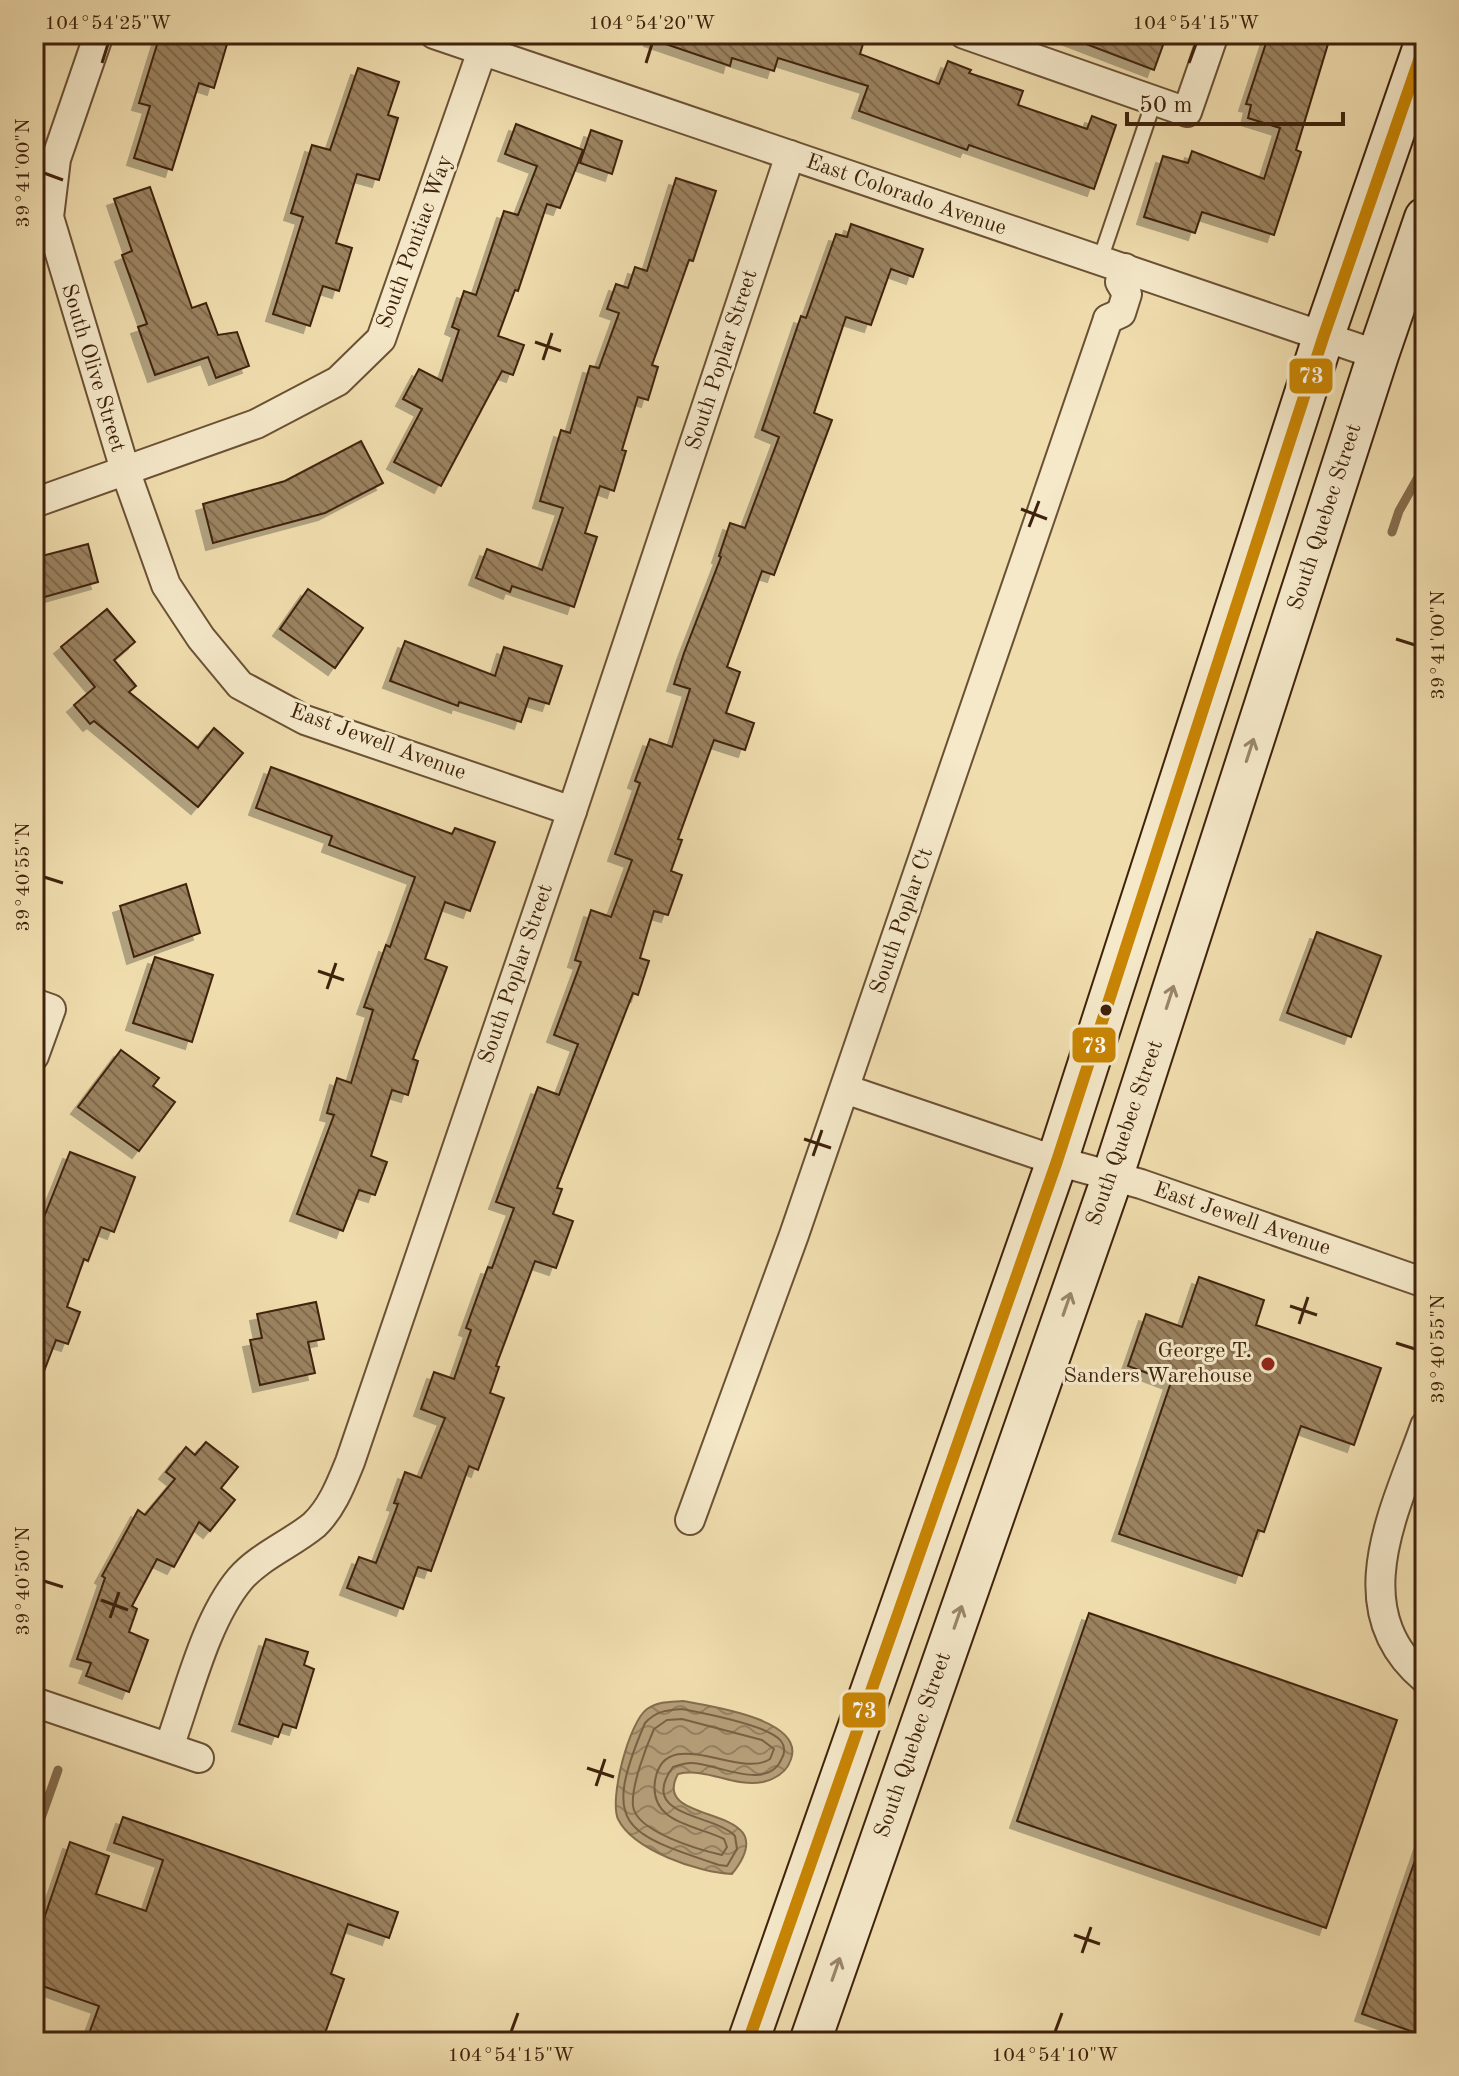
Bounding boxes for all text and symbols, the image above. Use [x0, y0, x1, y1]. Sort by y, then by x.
text: 104°54'25"W [45, 14, 171, 34]
text: 104°54'20"W [589, 14, 715, 34]
text: 104°54'15"W [1133, 14, 1259, 34]
scale bar [1127, 76, 1343, 126]
text: 50 m [1139, 94, 1193, 118]
text: 39°41'00"N [14, 118, 34, 228]
street label: East Colorado Avenue [803, 150, 1009, 240]
street label: South Pontiac Way [373, 152, 457, 332]
street label: South Poplar Street [682, 267, 762, 453]
street label: South Olive Street [57, 281, 129, 455]
line badge: 73 [1288, 357, 1334, 395]
text: 73 [1298, 366, 1324, 388]
street label: South Quebec Street [1284, 421, 1366, 613]
text: 39°41'00"N [1429, 590, 1449, 700]
street label: East Jewell Avenue [287, 700, 469, 784]
one-way arrow [1243, 737, 1258, 763]
text: 39°40'55"N [14, 822, 34, 932]
street label: South Poplar Ct [867, 845, 937, 997]
street label: South Poplar Street [475, 881, 557, 1067]
one-way arrow [1164, 985, 1179, 1010]
unlabelled marker [1098, 1002, 1114, 1018]
line badge: 73 [1071, 1026, 1117, 1064]
text: 73 [1081, 1036, 1107, 1058]
street label: South Quebec Street [1083, 1037, 1167, 1229]
street label: East Jewell Avenue [1151, 1178, 1333, 1260]
one-way arrow [1061, 1292, 1075, 1316]
text: 39°40'55"N [1429, 1294, 1449, 1404]
place label: George T. Sanders Warehouse [1063, 1340, 1252, 1387]
marker: George T. Sanders Warehouse [1259, 1355, 1277, 1373]
text: 39°40'50"N [14, 1526, 34, 1636]
one-way arrow [952, 1605, 966, 1630]
street label: South Quebec Street [871, 1649, 955, 1841]
line badge: 73 [841, 1691, 887, 1729]
text: 73 [851, 1701, 877, 1723]
one-way arrow [830, 1956, 845, 1981]
text: 104°54'15"W [448, 2046, 574, 2066]
text: 104°54'10"W [992, 2046, 1118, 2066]

